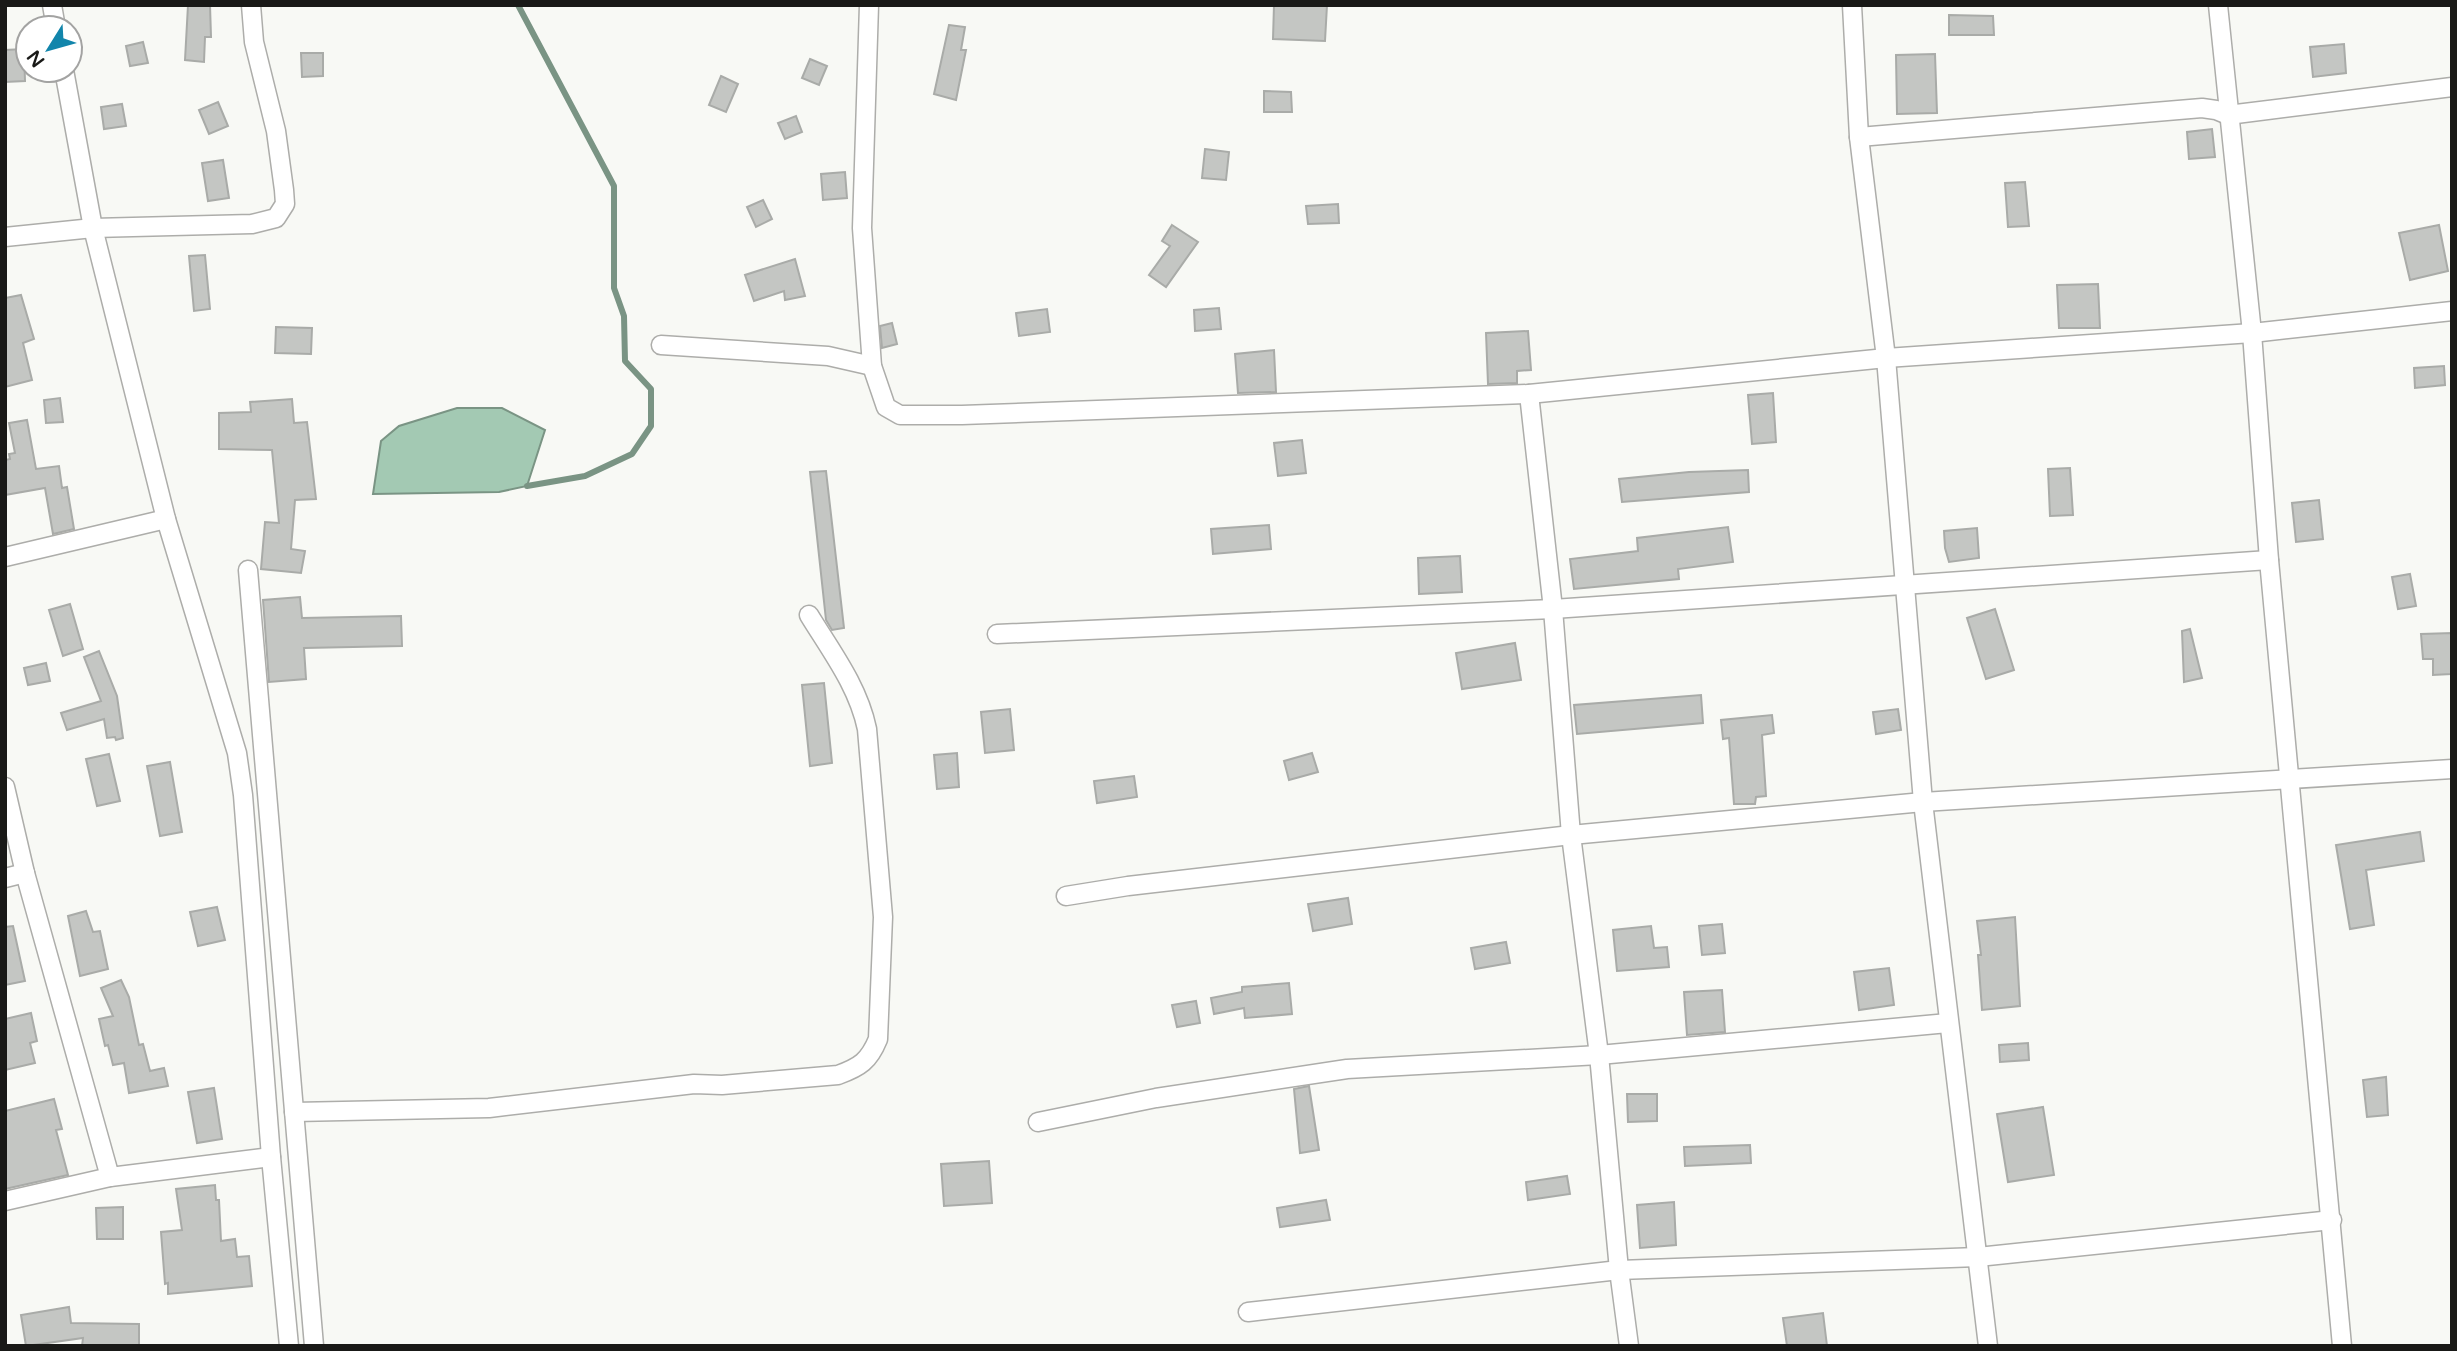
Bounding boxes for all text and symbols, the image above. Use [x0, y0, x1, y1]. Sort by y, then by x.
north arrow [14, 14, 84, 84]
text: N [23, 46, 50, 71]

